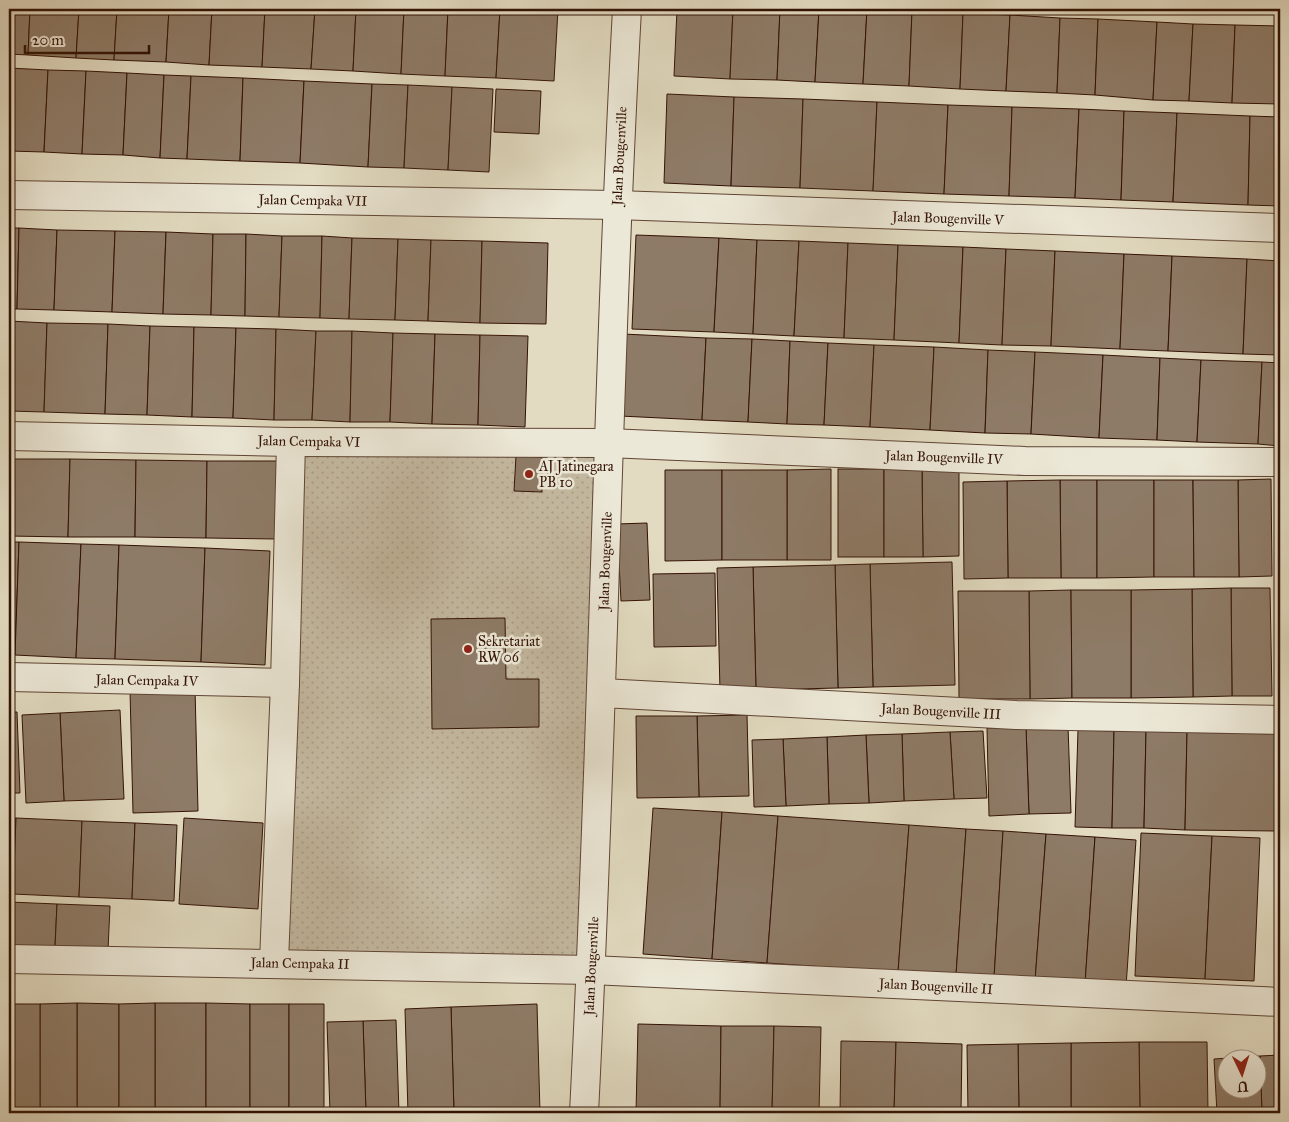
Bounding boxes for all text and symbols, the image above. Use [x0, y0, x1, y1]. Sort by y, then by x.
scale bar [25, 22, 149, 54]
text: 20 m [32, 31, 64, 49]
street label: Jalan Bougenville [608, 106, 632, 208]
street label: Jalan Cempaka VII [256, 191, 368, 211]
street label: Jalan Bougenville V [890, 208, 1005, 230]
street label: Jalan Cempaka VI [255, 432, 361, 452]
street label: Jalan Bougenville IV [883, 447, 1004, 469]
place label: AJ Jatinegara PB 10 [538, 458, 614, 491]
marker: AJ Jatinegara PB 10 [523, 468, 535, 480]
street label: Jalan Bougenville [595, 511, 617, 613]
place label: Sekretariat RW 06 [478, 633, 540, 666]
marker: Sekretariat RW 06 [462, 643, 474, 655]
street label: Jalan Cempaka IV [93, 671, 200, 691]
street label: Jalan Bougenville III [878, 700, 1001, 724]
street label: Jalan Bougenville [580, 916, 604, 1018]
street label: Jalan Cempaka II [248, 954, 350, 974]
street label: Jalan Bougenville II [876, 975, 993, 999]
north arrow [1216, 1050, 1266, 1100]
text: U [1236, 1078, 1249, 1095]

